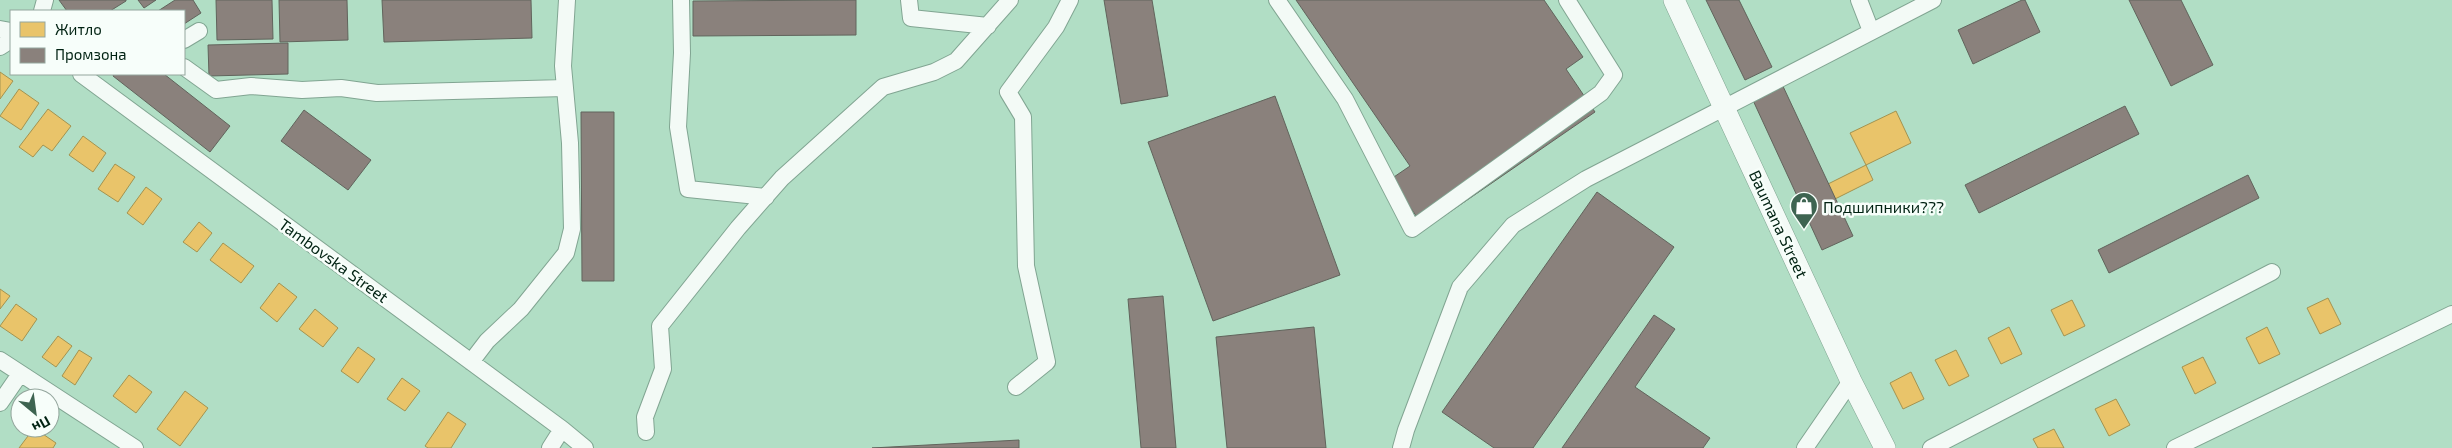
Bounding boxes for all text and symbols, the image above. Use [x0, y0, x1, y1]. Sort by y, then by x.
legend [10, 10, 185, 75]
text: Житло [55, 20, 102, 38]
text: Промзона [55, 45, 127, 63]
street label: Baumana Street [1746, 167, 1812, 281]
shop icon: Подшипники??? [1789, 191, 1819, 230]
place label: Подшипники??? [1823, 197, 1944, 216]
street label: Tambovska Street [276, 214, 392, 306]
north arrow [10, 388, 60, 438]
text: Пн [29, 413, 54, 437]

